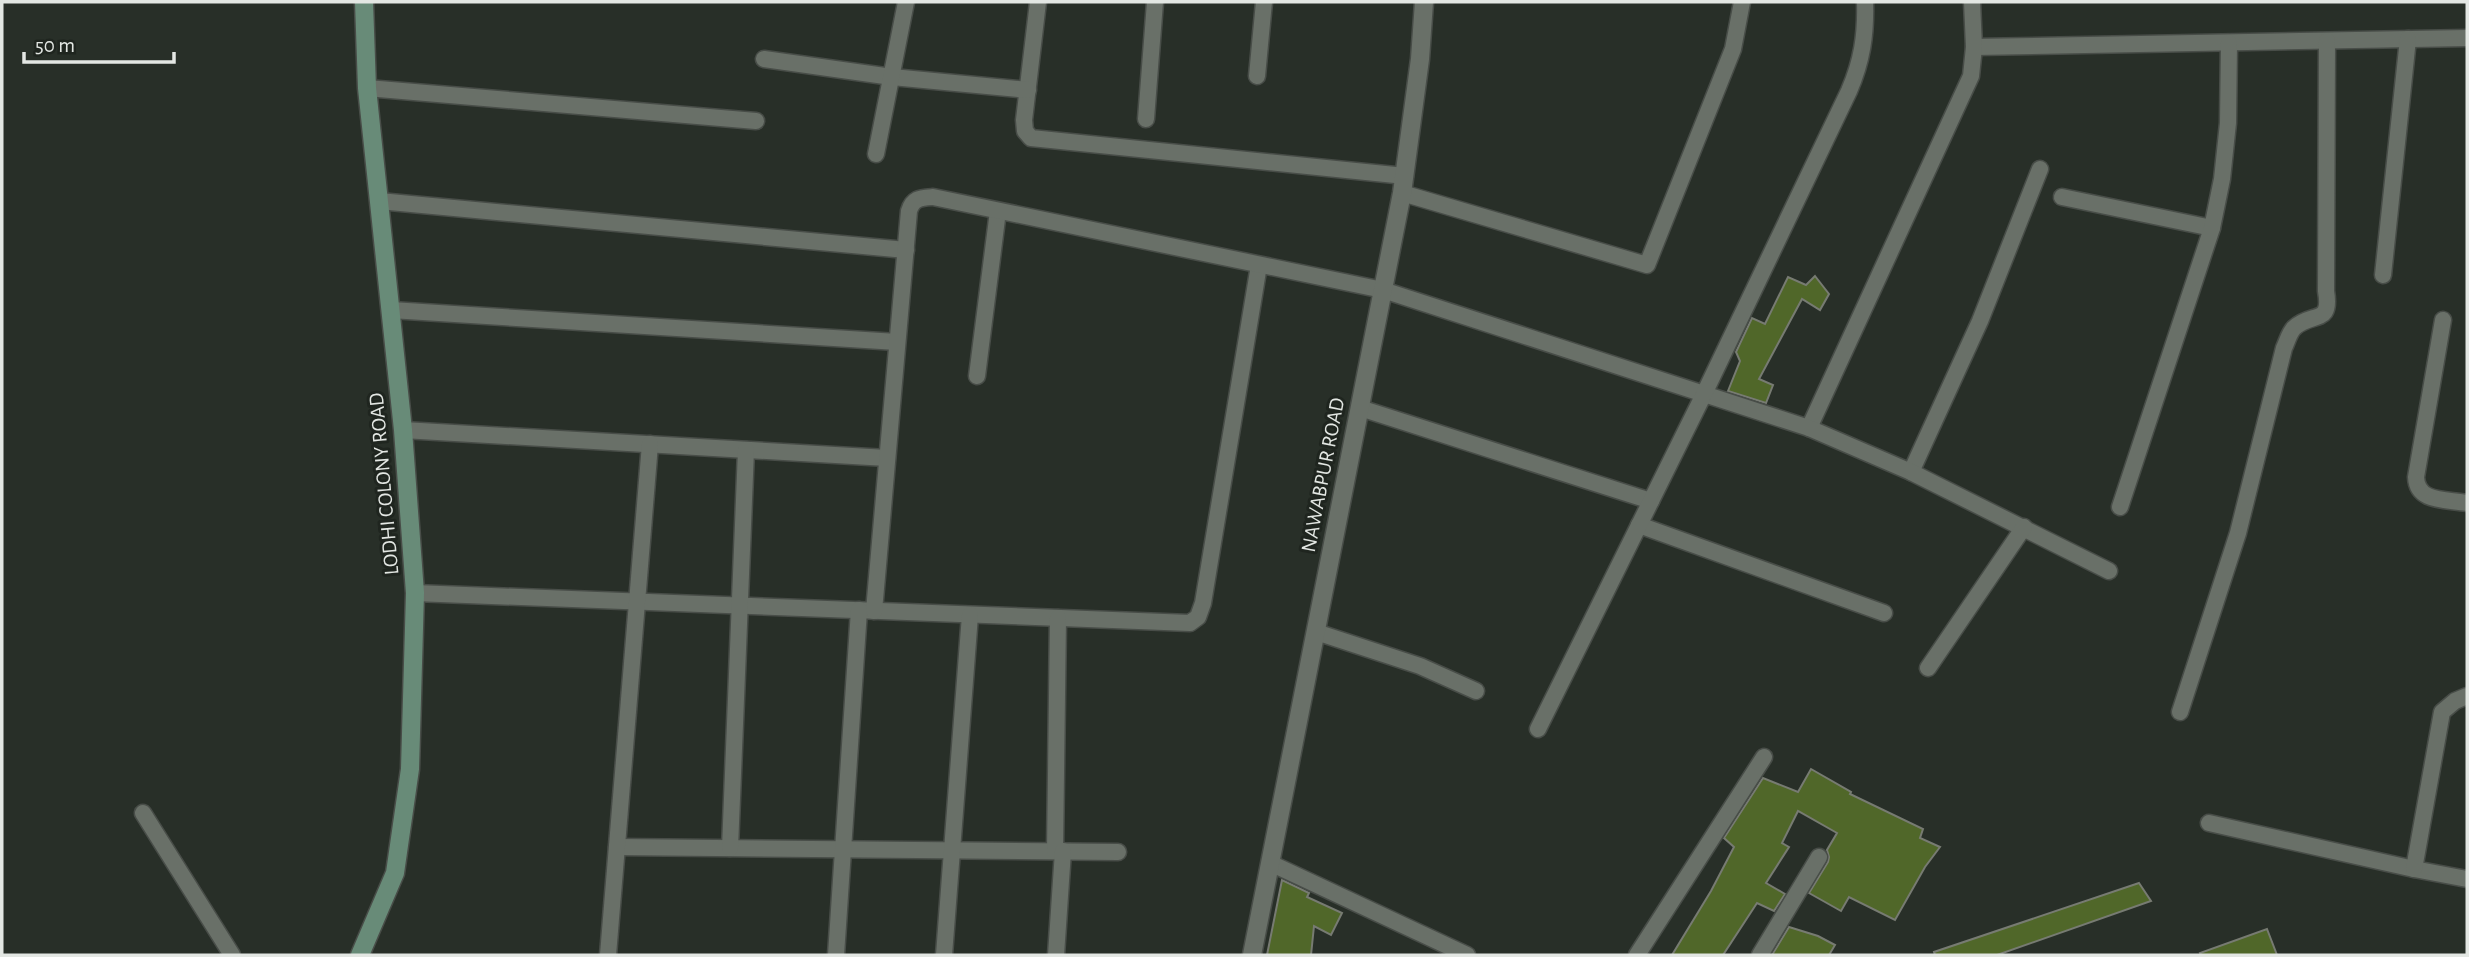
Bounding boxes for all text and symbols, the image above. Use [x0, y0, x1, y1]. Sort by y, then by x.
scale bar [24, 21, 175, 65]
text: 50 m [35, 35, 75, 56]
street label: LODHI COLONY ROAD [366, 392, 402, 576]
street label: NAWABPUR ROAD [1298, 396, 1348, 554]

